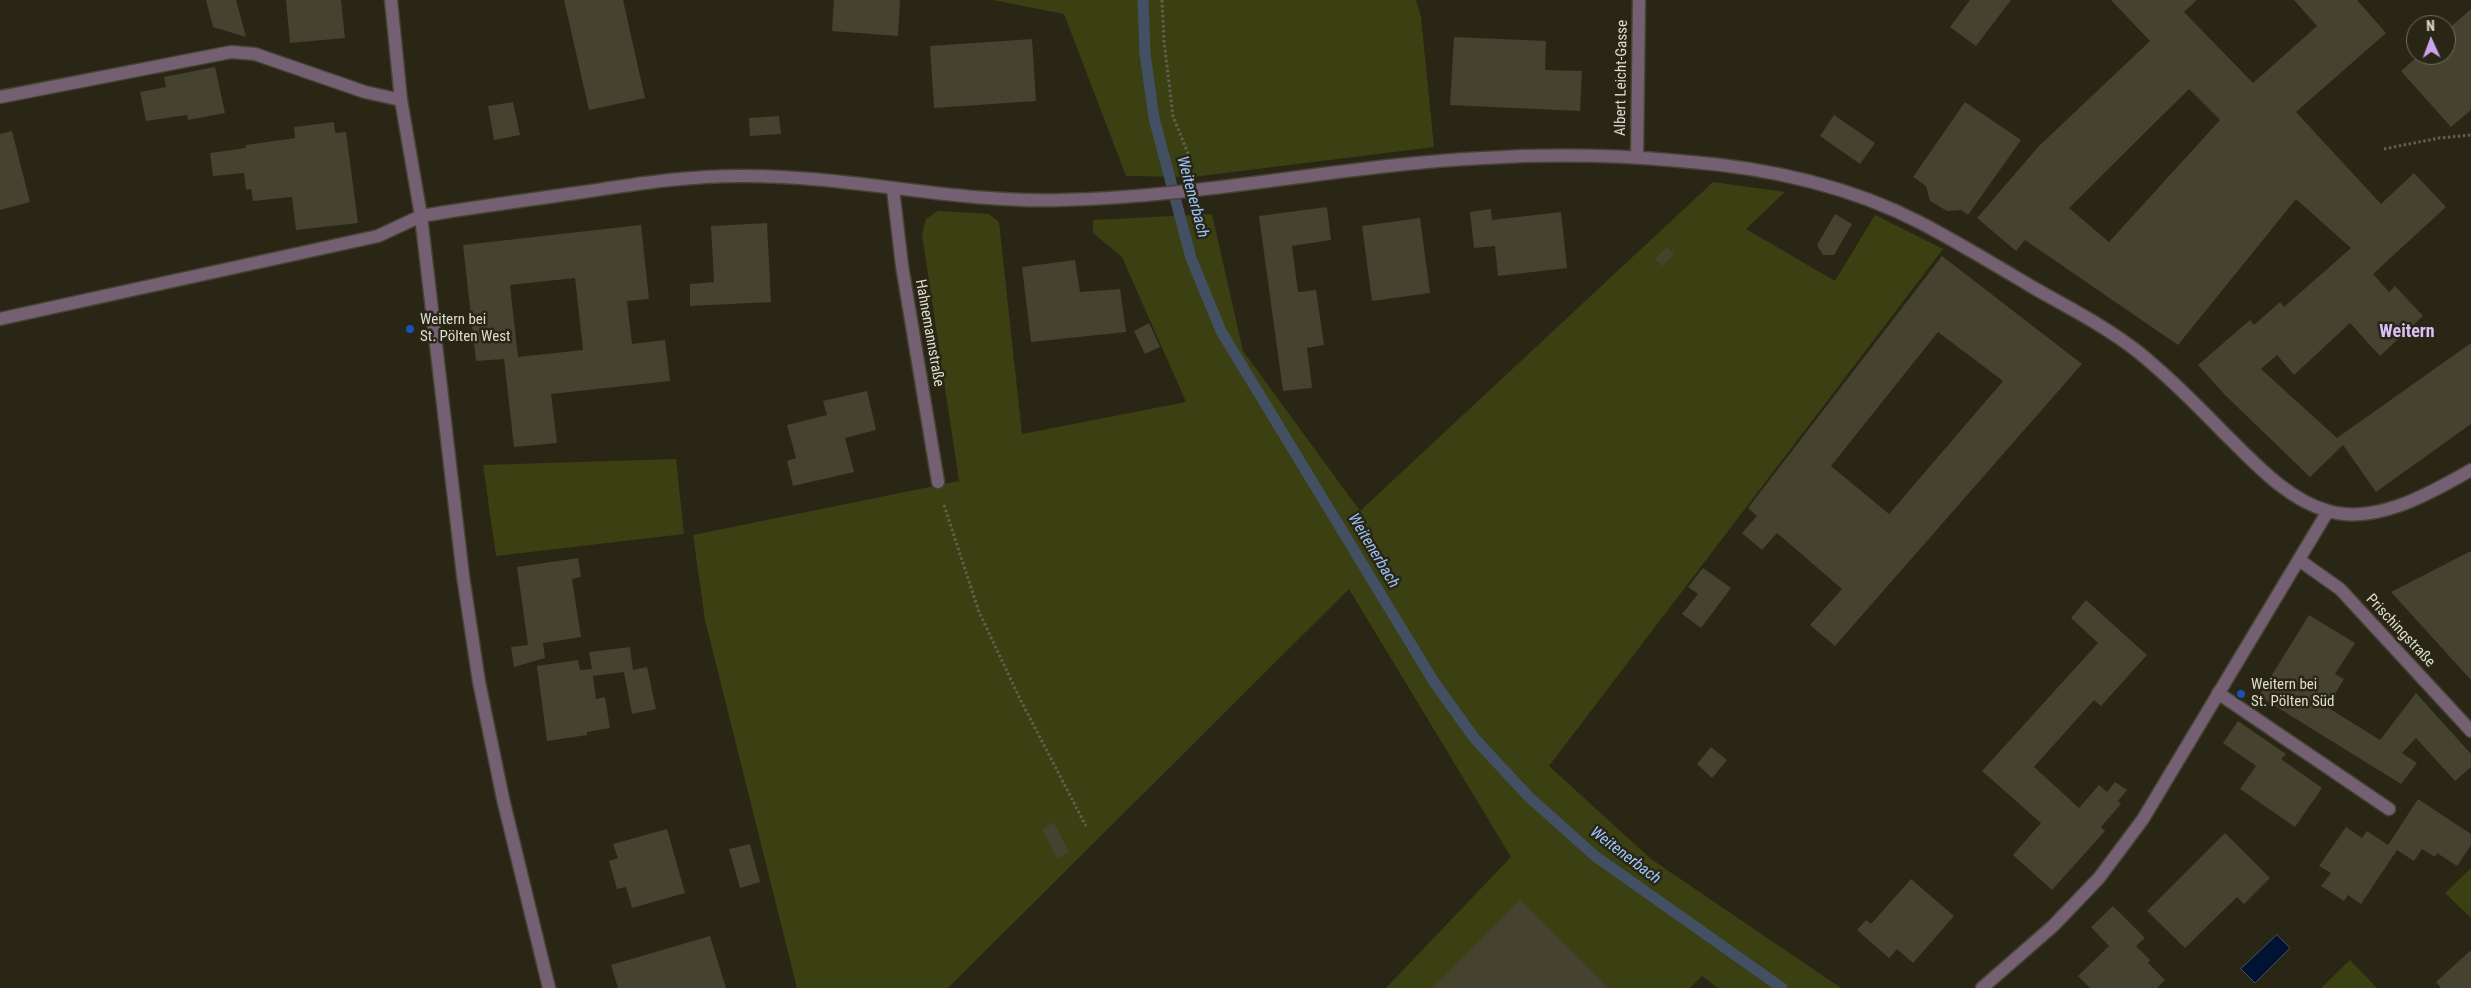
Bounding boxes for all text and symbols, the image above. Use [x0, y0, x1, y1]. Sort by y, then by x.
north arrow [2406, 15, 2456, 65]
text: N [2426, 18, 2435, 34]
street label: Albert Leicht-Gasse [1612, 20, 1632, 136]
water label: Weitenerbach [1172, 154, 1212, 240]
street label: Hahnemannstraße [911, 278, 947, 388]
place label: Weitern bei St. Pölten West [420, 311, 510, 346]
district label: Weitern [2379, 321, 2435, 343]
marker: Weitern bei St. Pölten West [404, 323, 416, 335]
water label: Weitenerbach [1343, 510, 1403, 592]
street label: Prischingstraße [2362, 591, 2438, 671]
place label: Weitern bei St. Pölten Süd [2251, 676, 2334, 711]
marker: Weitern bei St. Pölten Süd [2235, 688, 2247, 700]
water label: Weitenerbach [1586, 823, 1664, 889]

